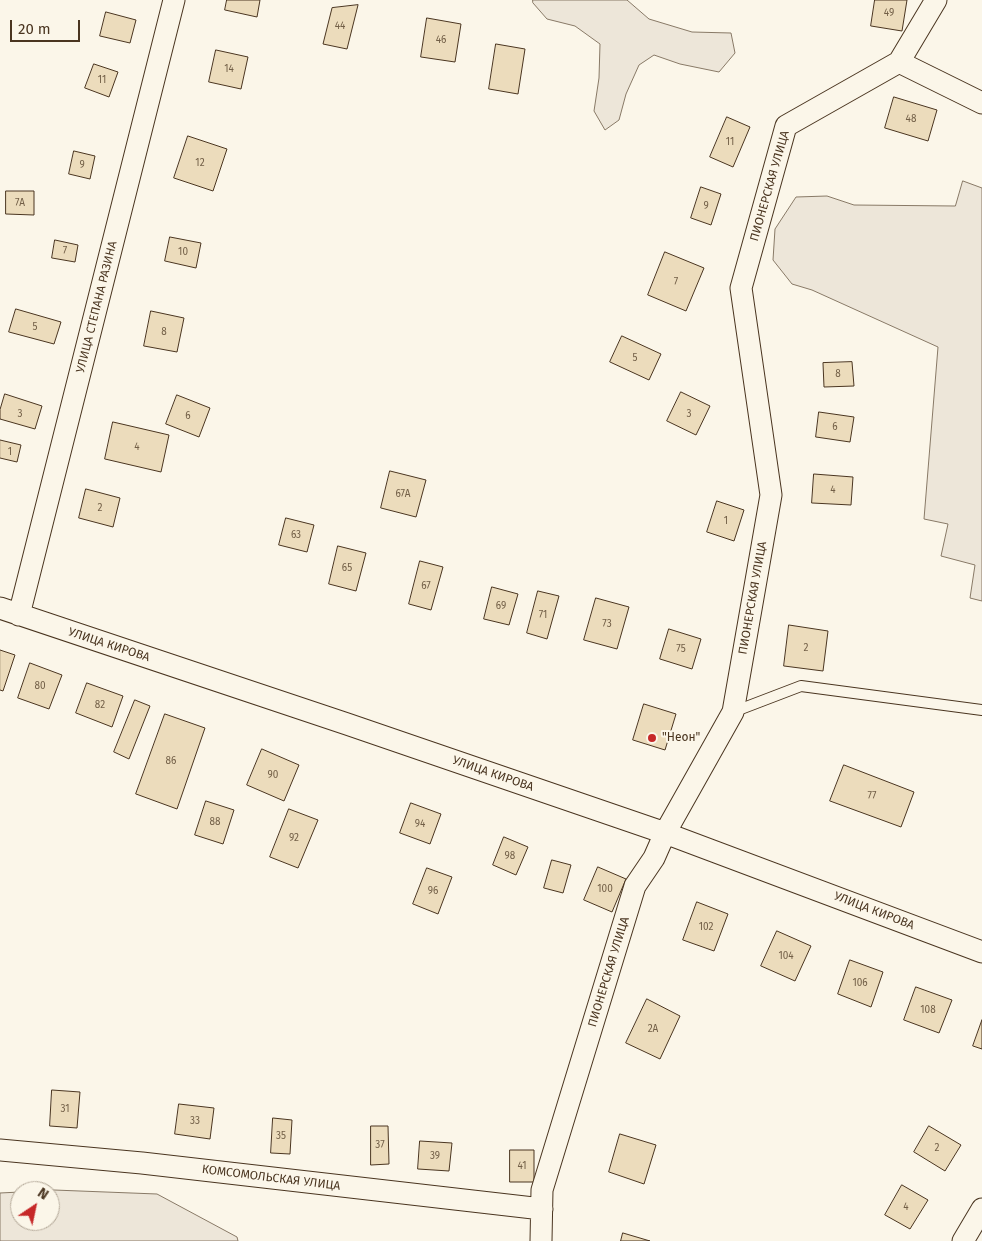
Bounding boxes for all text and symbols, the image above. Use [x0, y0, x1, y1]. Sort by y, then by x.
house number: 49 [884, 7, 894, 19]
scale bar [12, 10, 82, 42]
text: 20 m [18, 20, 51, 38]
house number: 44 [335, 20, 345, 32]
house number: 46 [436, 34, 446, 46]
house number: 14 [224, 63, 234, 75]
house number: 11 [98, 74, 106, 86]
house number: 48 [906, 113, 916, 125]
street label: ПИОНЕРСКАЯ УЛИЦА [747, 129, 793, 243]
house number: 11 [726, 136, 734, 148]
house number: 12 [195, 157, 205, 169]
house number: 9 [79, 159, 85, 171]
house number: 7А [15, 197, 25, 209]
house number: 9 [703, 200, 709, 212]
street label: УЛИЦА СТЕПАНА РАЗИНА [74, 240, 120, 374]
house number: 7 [63, 245, 67, 257]
house number: 10 [178, 246, 188, 258]
house number: 7 [674, 276, 678, 288]
house number: 5 [32, 321, 38, 333]
house number: 8 [161, 326, 167, 338]
house number: 5 [632, 352, 638, 364]
house number: 8 [835, 368, 841, 380]
house number: 3 [18, 408, 22, 420]
house number: 3 [687, 408, 691, 420]
house number: 6 [185, 410, 191, 422]
house number: 6 [832, 421, 838, 433]
house number: 4 [134, 441, 140, 453]
house number: 1 [8, 446, 12, 458]
house number: 4 [830, 484, 836, 496]
house number: 67А [396, 488, 410, 500]
house number: 2 [98, 502, 102, 514]
house number: 1 [724, 515, 728, 527]
house number: 63 [291, 529, 301, 541]
street label: ПИОНЕРСКАЯ УЛИЦА [736, 540, 770, 656]
house number: 65 [342, 562, 352, 574]
house number: 67 [421, 580, 431, 592]
house number: 69 [496, 600, 506, 612]
house number: 71 [539, 609, 547, 621]
house number: 73 [602, 618, 612, 630]
street label: УЛИЦА КИРОВА [66, 625, 152, 665]
house number: 2 [804, 642, 808, 654]
house number: 75 [676, 643, 686, 655]
house number: 80 [34, 680, 46, 692]
house number: 82 [95, 699, 105, 711]
place label: "Неон" [662, 731, 700, 745]
marker: "Неон" [646, 732, 658, 744]
street label: УЛИЦА КИРОВА [450, 753, 536, 795]
house number: 86 [166, 755, 176, 767]
house number: 90 [268, 769, 278, 781]
house number: 77 [868, 790, 876, 802]
house number: 88 [209, 816, 221, 828]
house number: 94 [415, 818, 425, 830]
house number: 92 [289, 832, 299, 844]
house number: 98 [505, 850, 515, 862]
house number: 100 [597, 883, 613, 895]
house number: 96 [428, 885, 438, 897]
street label: УЛИЦА КИРОВА [832, 889, 916, 933]
street label: ПИОНЕРСКАЯ УЛИЦА [585, 915, 633, 1029]
house number: 102 [699, 921, 713, 933]
house number: 104 [778, 950, 794, 962]
house number: 106 [852, 977, 868, 989]
house number: 108 [920, 1004, 936, 1016]
house number: 2А [648, 1023, 658, 1035]
house number: 31 [60, 1103, 70, 1115]
house number: 33 [190, 1115, 200, 1127]
house number: 35 [276, 1130, 286, 1142]
house number: 37 [375, 1139, 385, 1151]
house number: 2 [935, 1142, 939, 1154]
house number: 39 [430, 1150, 440, 1162]
house number: 41 [517, 1160, 527, 1172]
street label: КОМСОМОЛЬСКАЯ УЛИЦА [201, 1162, 341, 1194]
north arrow [10, 1181, 60, 1231]
text: N [34, 1184, 52, 1204]
house number: 4 [903, 1201, 909, 1213]

